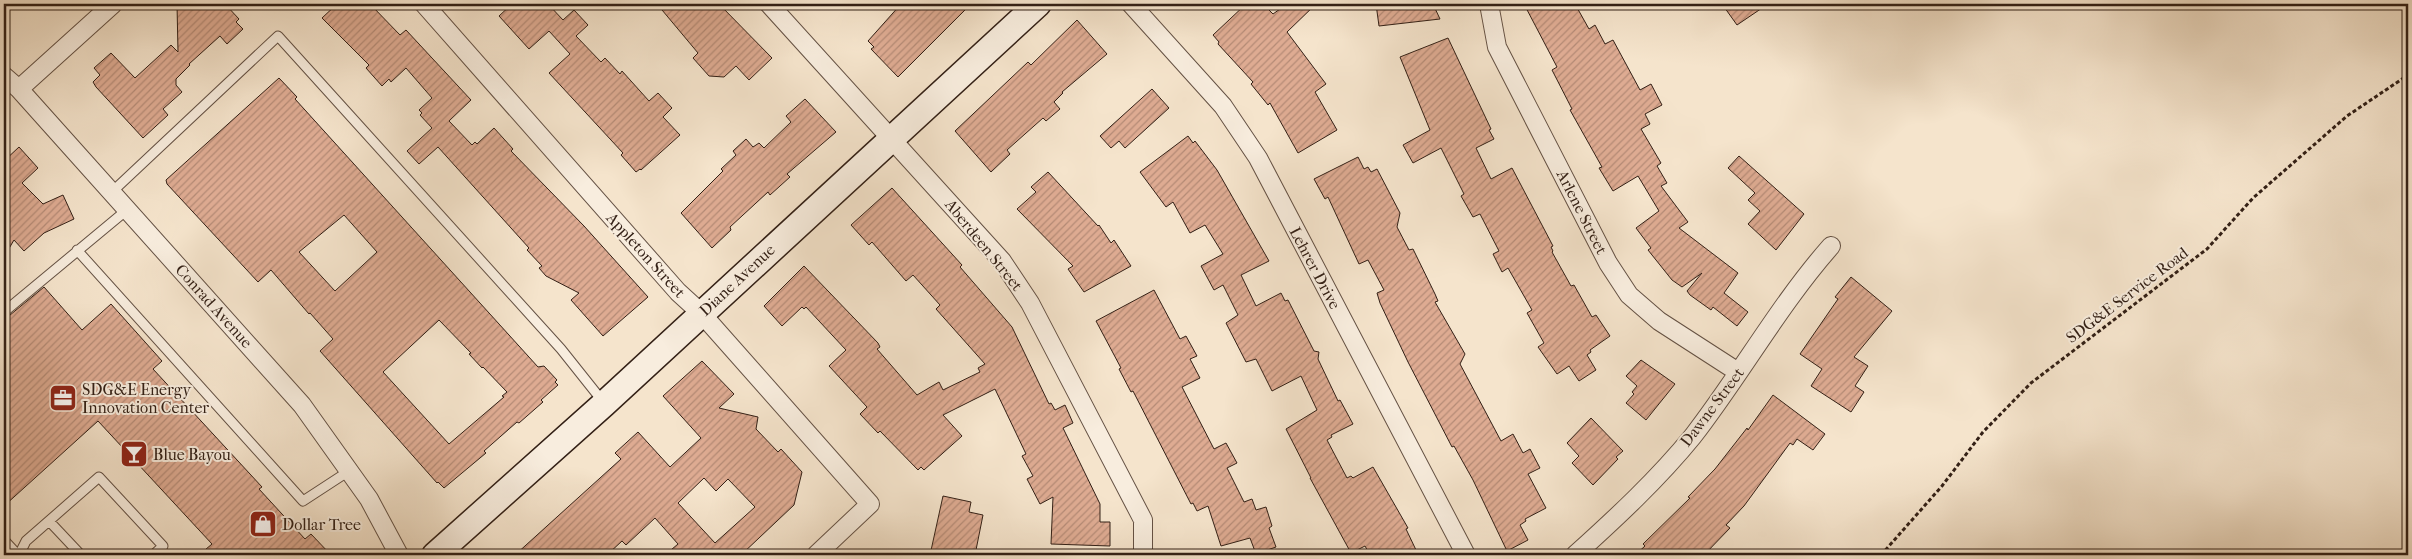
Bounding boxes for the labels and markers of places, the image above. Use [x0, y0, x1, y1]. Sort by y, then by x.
place label: SDG&E Energy Innovation Center [82, 380, 209, 417]
office icon: SDG&E Energy Innovation Center [48, 383, 78, 413]
bar icon: Blue Bayou [119, 439, 149, 469]
place label: Blue Bayou [153, 445, 231, 464]
shop icon: Dollar Tree [248, 509, 278, 539]
place label: Dollar Tree [282, 515, 361, 534]

